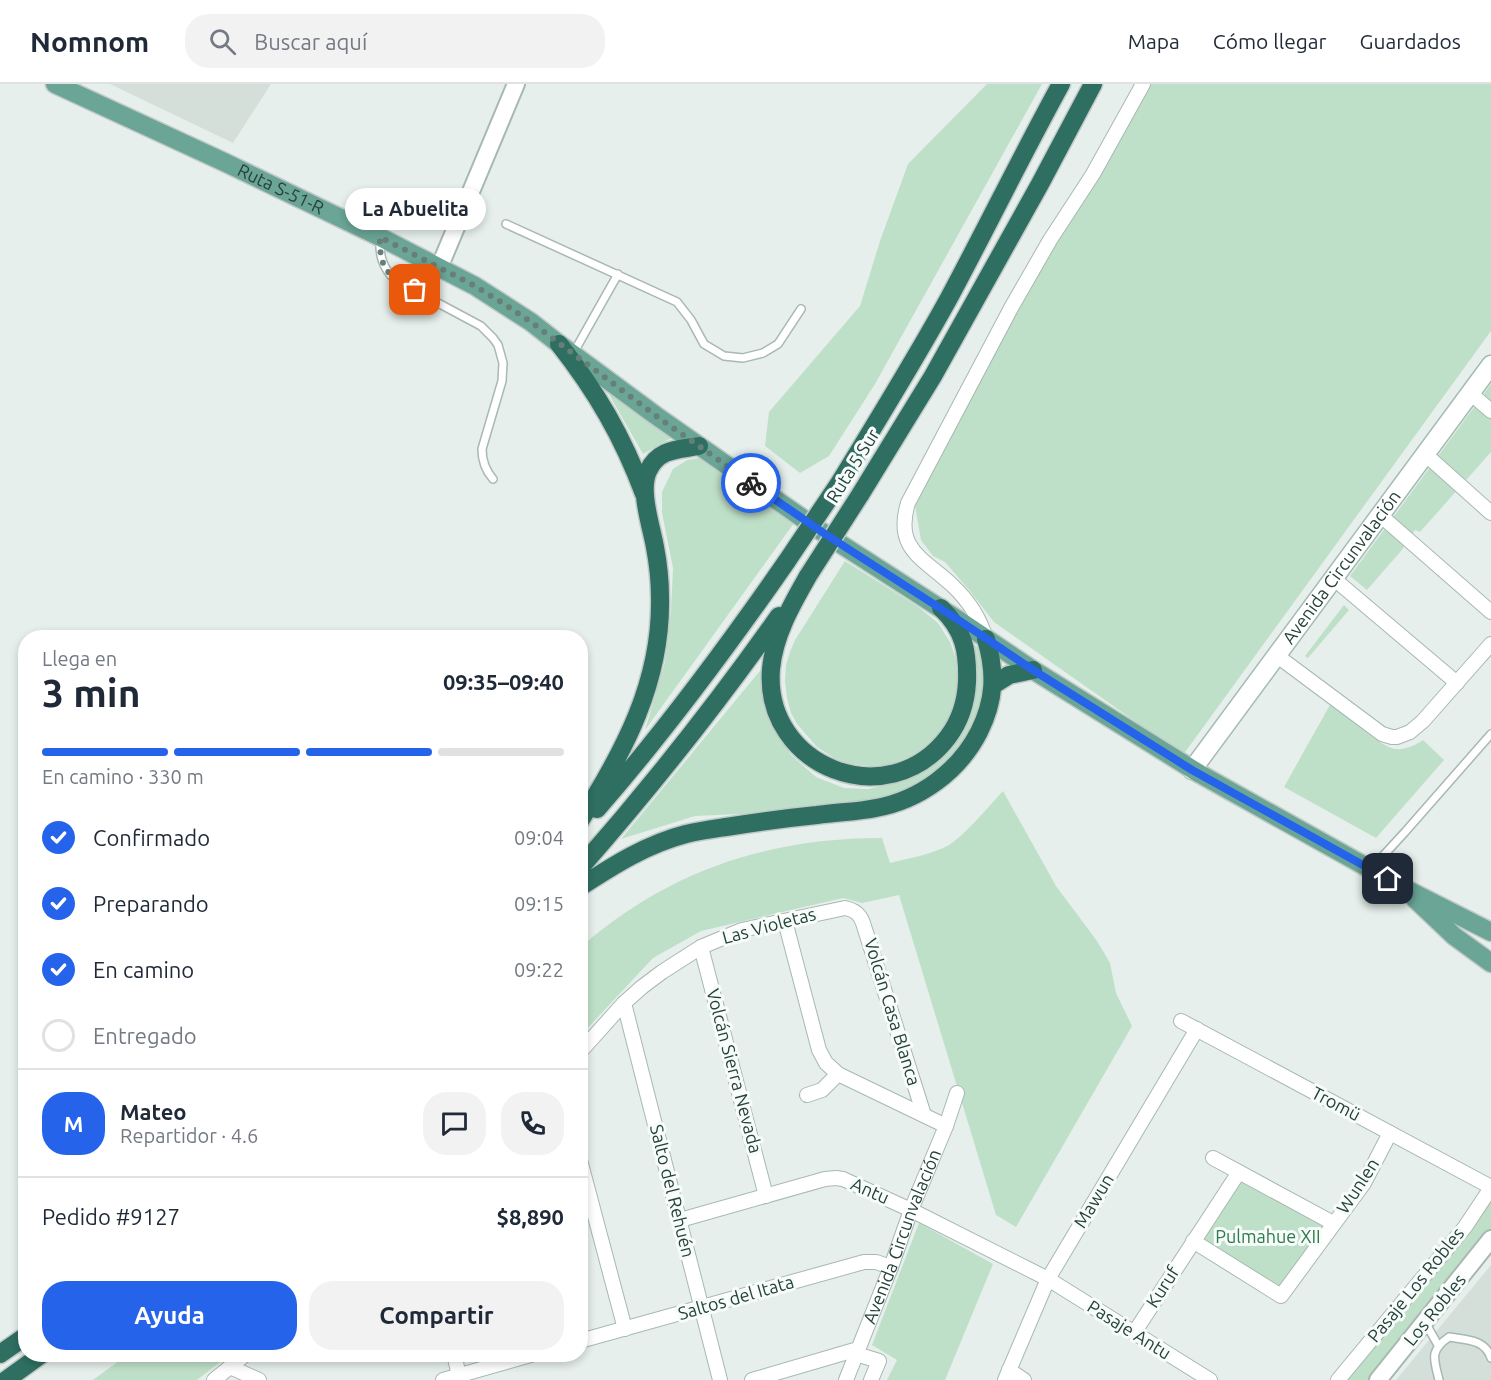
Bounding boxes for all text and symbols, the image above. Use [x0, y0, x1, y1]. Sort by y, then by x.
search box [185, 14, 605, 68]
icon: search [206, 25, 239, 58]
text: Nomnom [30, 26, 149, 57]
text: Buscar aquí [254, 29, 367, 54]
text: Mapa [1128, 29, 1180, 53]
text: Cómo llegar [1213, 29, 1327, 53]
text: Guardados [1360, 29, 1461, 53]
street label: Ruta S-51-R [235, 159, 328, 218]
callout: La Abuelita [344, 188, 486, 230]
text: La Abuelita [362, 197, 469, 220]
pin [389, 264, 440, 315]
icon: bag [398, 273, 431, 306]
street label: Ruta 5 Sur [822, 425, 883, 506]
courier [721, 453, 781, 513]
icon: bike [735, 467, 768, 500]
street label: Avenida Circunvalación [1278, 486, 1404, 647]
text: Llega en [42, 647, 117, 670]
text: 09:35–09:40 [443, 669, 564, 694]
text: 3 min [42, 671, 141, 714]
text: En camino · 330 m [42, 765, 204, 788]
icon: check [42, 821, 75, 854]
text: Confirmado [93, 825, 210, 850]
text: 09:04 [514, 826, 564, 849]
pin [1362, 853, 1413, 904]
icon: home [1371, 862, 1404, 895]
icon: check [42, 887, 75, 920]
text: Preparando [93, 891, 209, 916]
text: 09:15 [514, 892, 564, 915]
street label: Las Violetas [720, 903, 818, 947]
street label: Volcán Casa Blanca [861, 936, 925, 1088]
icon: check [42, 953, 75, 986]
text: En camino [93, 957, 194, 982]
text: 09:22 [514, 958, 564, 981]
street label: Volcán Sierra Nevada [703, 986, 767, 1155]
text: Entregado [93, 1023, 197, 1048]
street label: Tromü [1309, 1082, 1364, 1124]
button: chat [423, 1092, 486, 1155]
button: phone [501, 1092, 564, 1155]
text: Mateo [120, 1099, 187, 1124]
text: M [64, 1111, 83, 1136]
street label: Salto del Rehuén [647, 1122, 699, 1259]
text: Repartidor · 4.6 [120, 1124, 258, 1147]
street label: Avenida Circunvalación [858, 1146, 944, 1326]
street label: Wunlen [1332, 1154, 1382, 1217]
street label: Mawun [1069, 1170, 1117, 1231]
street label: Antu [848, 1173, 892, 1207]
text: Pedido #9127 [42, 1204, 180, 1229]
text: $8,890 [497, 1204, 564, 1229]
street label: Pasaje Los Robles [1363, 1223, 1469, 1347]
park label: Pulmahue XII [1215, 1226, 1321, 1246]
street label: Kuruf [1141, 1262, 1183, 1311]
street label: Los Robles [1399, 1270, 1471, 1350]
street label: Saltos del Itata [676, 1271, 796, 1323]
button: Ayuda [42, 1281, 297, 1350]
button: Compartir [309, 1281, 564, 1350]
street label: Pasaje Antu [1084, 1296, 1175, 1363]

